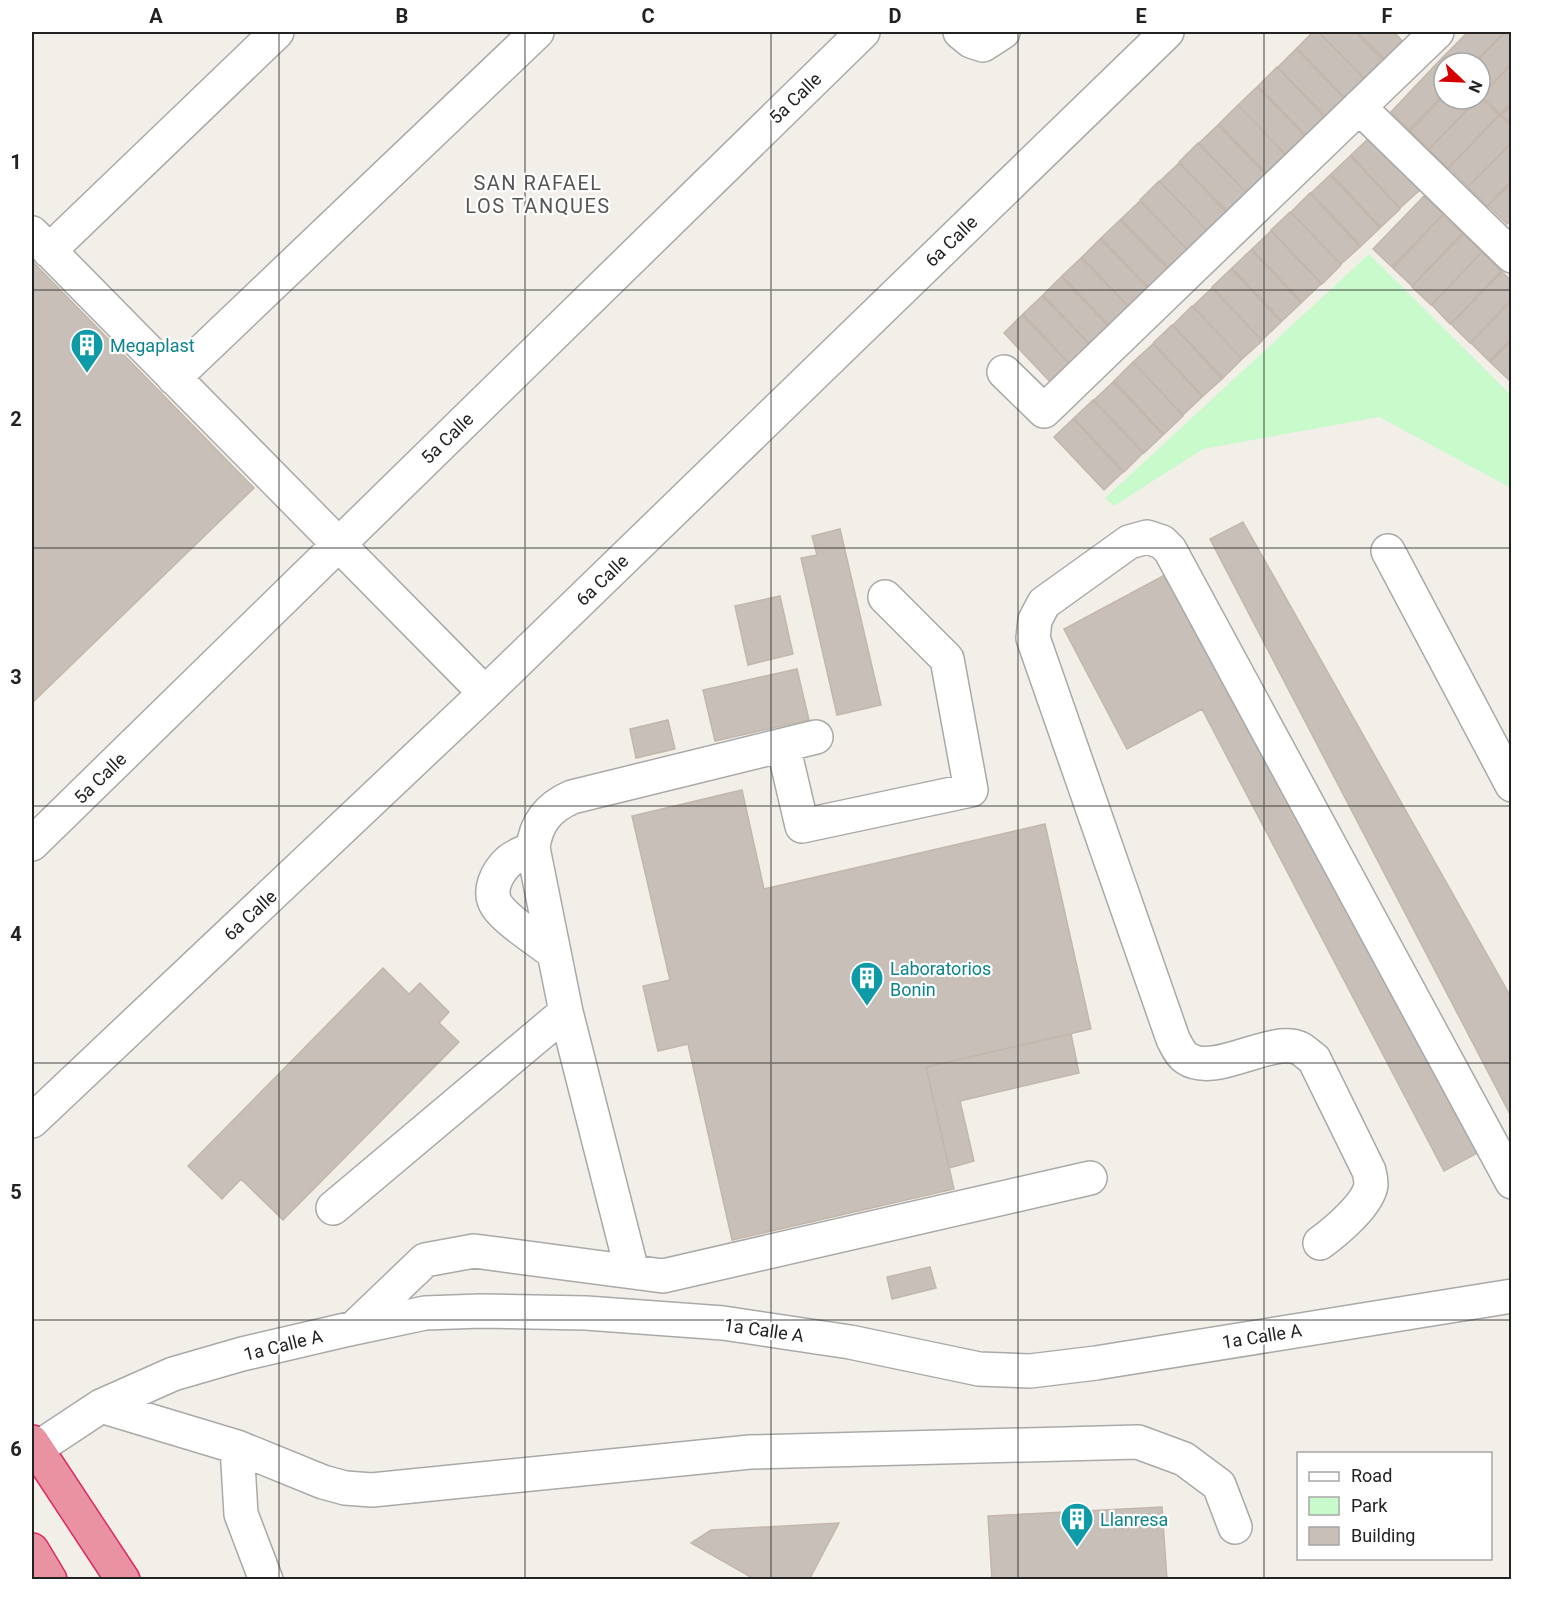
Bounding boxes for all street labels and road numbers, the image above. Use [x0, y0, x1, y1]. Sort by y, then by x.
street label: 5a Calle [765, 68, 825, 128]
street label: 6a Calle [921, 211, 981, 271]
street label: 5a Calle [417, 408, 477, 468]
street label: 6a Calle [572, 550, 632, 610]
street label: 5a Calle [70, 748, 130, 808]
street label: 6a Calle [219, 885, 281, 945]
street label: 1a Calle A [723, 1314, 806, 1346]
street label: 1a Calle A [1221, 1319, 1304, 1353]
street label: 1a Calle A [241, 1325, 325, 1365]

